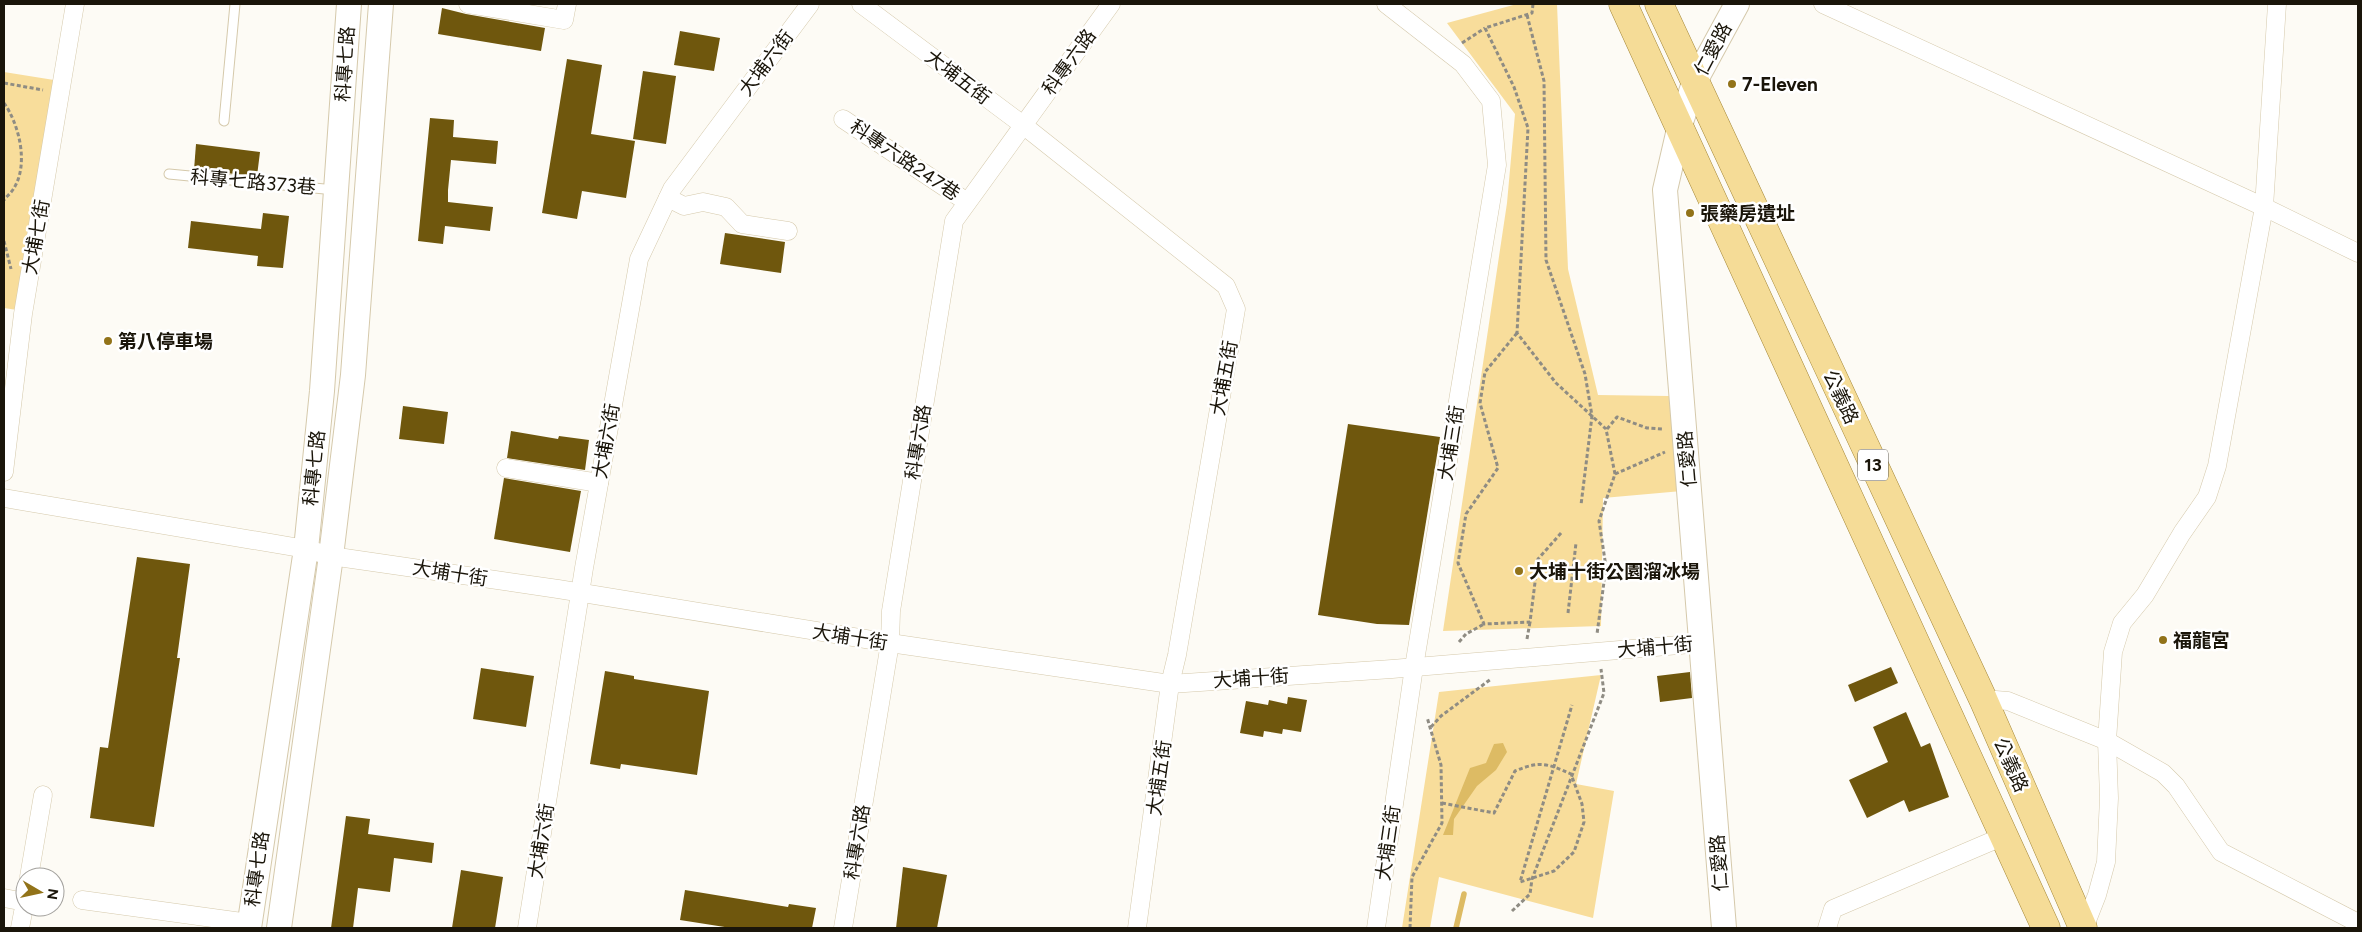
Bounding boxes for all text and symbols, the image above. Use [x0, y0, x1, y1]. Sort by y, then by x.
street label: 仁愛路 [1689, 18, 1737, 80]
street label: 科專六路 [1037, 24, 1101, 100]
street label: 科專七路 [331, 25, 359, 103]
street label: 大埔六街 [734, 26, 798, 100]
street label: 大埔五街 [921, 45, 995, 109]
place label: 7-Eleven [1742, 73, 1818, 96]
marker: 7-Eleven [1726, 78, 1738, 90]
street label: 科專六路247巷 [846, 115, 964, 205]
street label: 科專七路373巷 [189, 165, 317, 199]
street label: 大埔七街 [18, 198, 54, 276]
place label: 張藥房遺址 [1700, 202, 1795, 225]
marker: 張藥房遺址 [1684, 207, 1696, 219]
place label: 第八停車場 [118, 330, 213, 353]
marker: 第八停車場 [102, 335, 114, 347]
street label: 大埔五街 [1206, 339, 1242, 417]
street label: 公義路 [1819, 366, 1863, 428]
street label: 大埔六街 [588, 402, 624, 480]
street label: 科專六路 [901, 403, 935, 481]
street label: 大埔三街 [1434, 404, 1468, 482]
street label: 科專七路 [299, 429, 329, 507]
street label: 仁愛路 [1673, 430, 1701, 488]
road number: 13 [1858, 450, 1888, 480]
street label: 大埔十街 [411, 556, 489, 590]
place label: 大埔十街公園溜冰場 [1529, 560, 1700, 583]
marker: 大埔十街公園溜冰場 [1513, 565, 1525, 577]
street label: 大埔十街 [811, 620, 889, 654]
place label: 福龍宮 [2173, 629, 2230, 652]
street label: 大埔十街 [1616, 632, 1694, 662]
marker: 福龍宮 [2157, 634, 2169, 646]
street label: 大埔十街 [1212, 664, 1290, 692]
street label: 公義路 [1989, 734, 2033, 796]
street label: 大埔五街 [1142, 739, 1176, 817]
street label: 大埔六街 [524, 802, 558, 880]
street label: 科專六路 [840, 803, 874, 881]
street label: 大埔三街 [1371, 804, 1405, 882]
street label: 科專七路 [240, 830, 274, 908]
street label: 仁愛路 [1706, 834, 1732, 892]
north arrow [15, 867, 65, 917]
text: N [43, 887, 62, 901]

